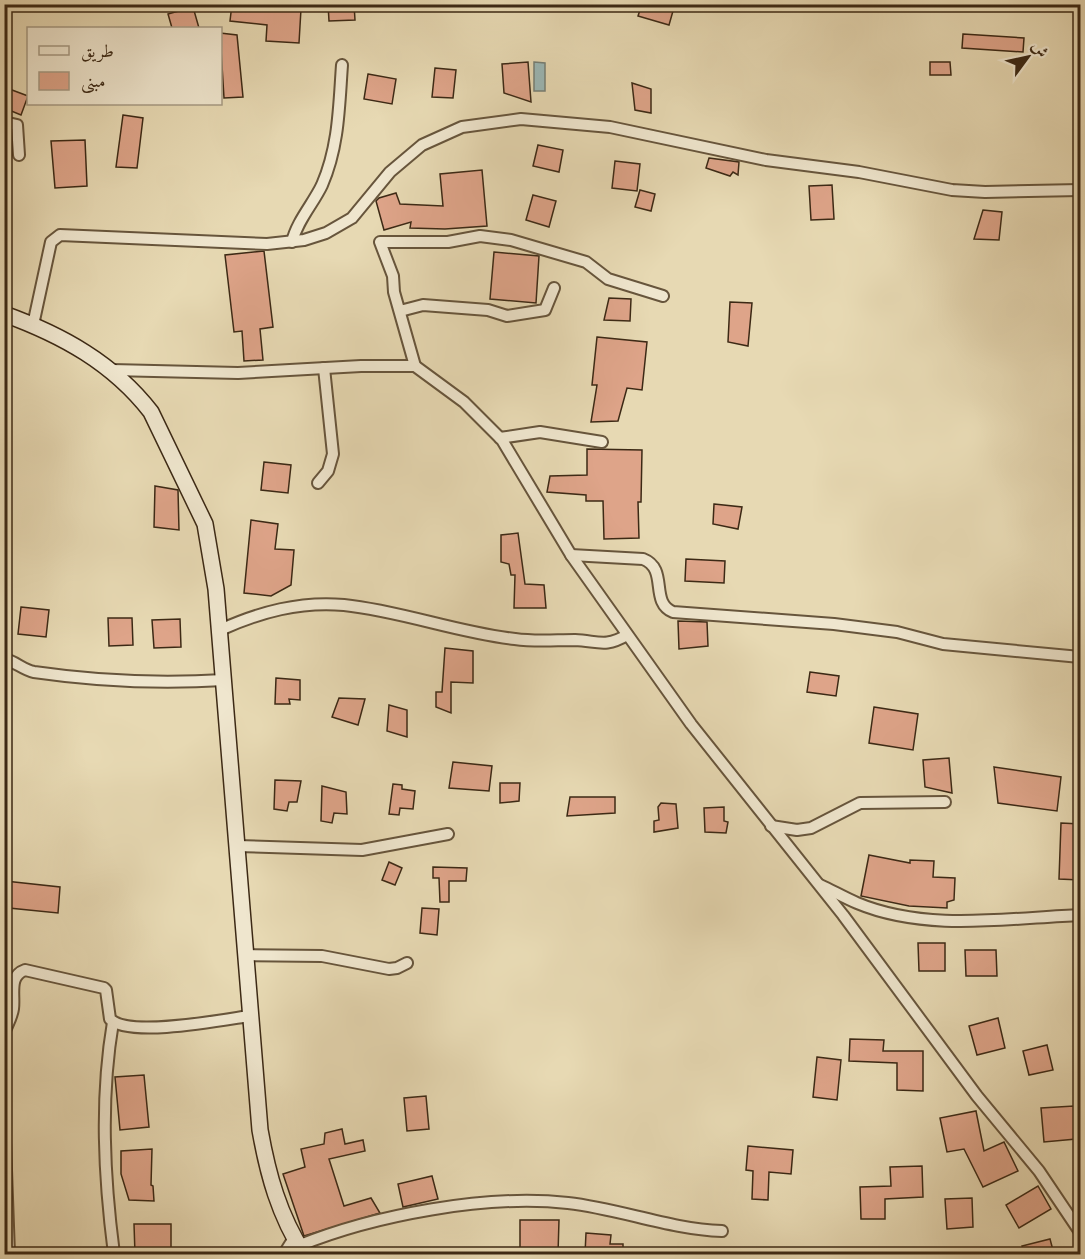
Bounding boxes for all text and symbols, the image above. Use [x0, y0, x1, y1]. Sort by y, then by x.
legend [27, 27, 222, 105]
north arrow [998, 27, 1058, 87]
text: ش [1028, 37, 1053, 61]
text: طريق [81, 40, 114, 63]
text: مبنى [81, 70, 106, 94]

